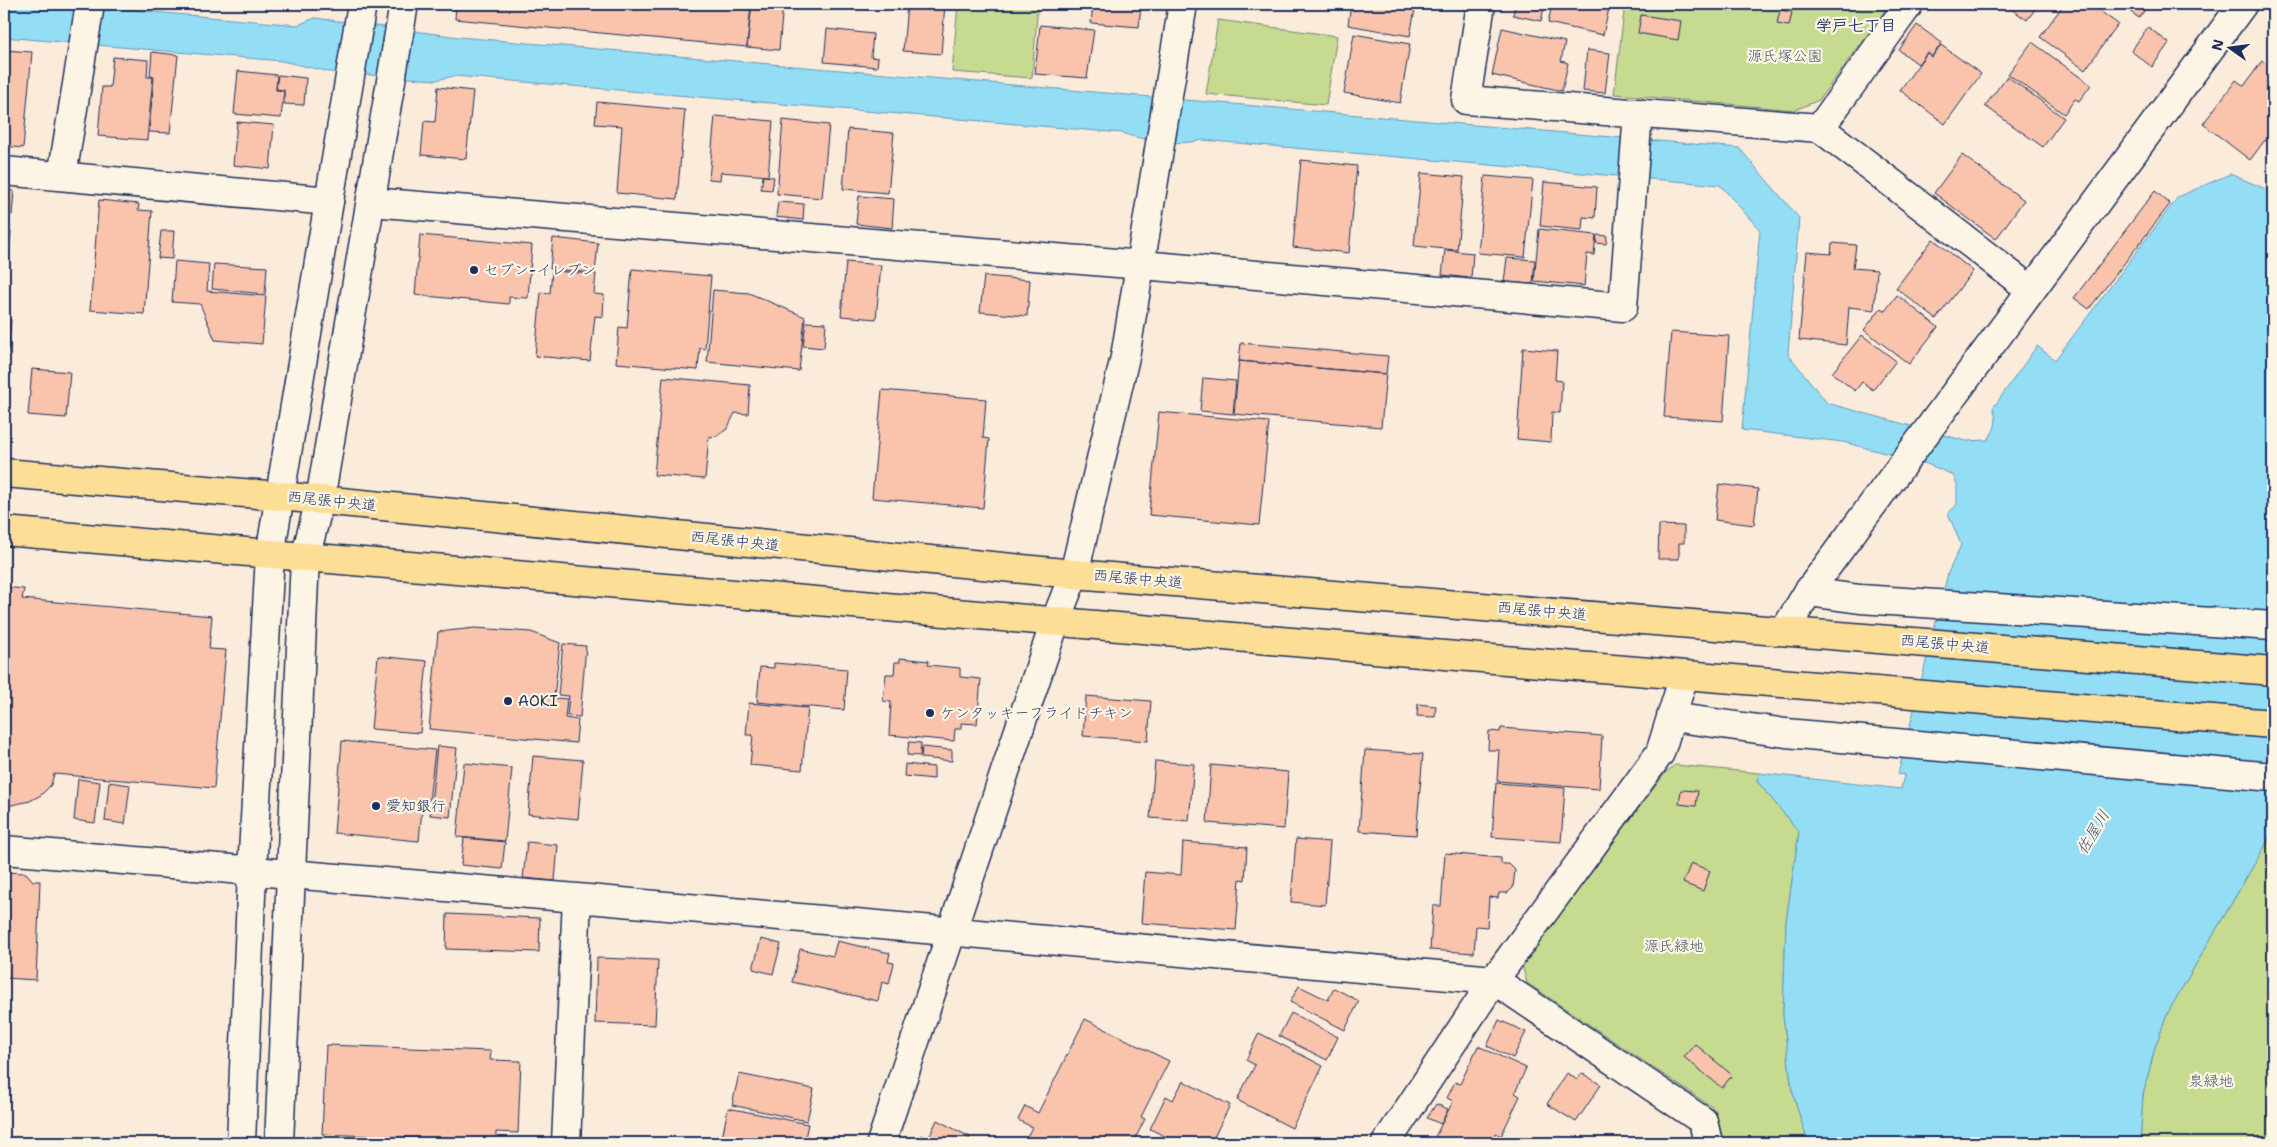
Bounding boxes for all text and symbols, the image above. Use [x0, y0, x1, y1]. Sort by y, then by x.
district label: 学戸七丁目 [1816, 15, 1896, 36]
north arrow [2204, 22, 2254, 72]
text: N [2207, 37, 2227, 52]
park label: 源氏塚公園 [1747, 46, 1823, 66]
place label: セブン-イレブン [484, 260, 596, 280]
marker: セブン-イレブン [468, 264, 480, 276]
street label: 西尾張中央道 [286, 486, 378, 516]
street label: 西尾張中央道 [689, 526, 781, 556]
street label: 西尾張中央道 [1092, 565, 1184, 593]
street label: 西尾張中央道 [1496, 597, 1588, 625]
street label: 西尾張中央道 [1899, 630, 1991, 658]
place label: AOKI [518, 691, 558, 711]
marker: AOKI [502, 695, 514, 707]
place label: ケンタッキーフライドチキン [940, 703, 1133, 723]
marker: ケンタッキーフライドチキン [924, 707, 936, 719]
place label: 愛知銀行 [386, 796, 446, 816]
marker: 愛知銀行 [370, 800, 382, 812]
water label: 佐屋川 [2072, 806, 2114, 858]
park label: 源氏緑地 [1644, 936, 1704, 956]
park label: 泉緑地 [2188, 1071, 2234, 1091]

